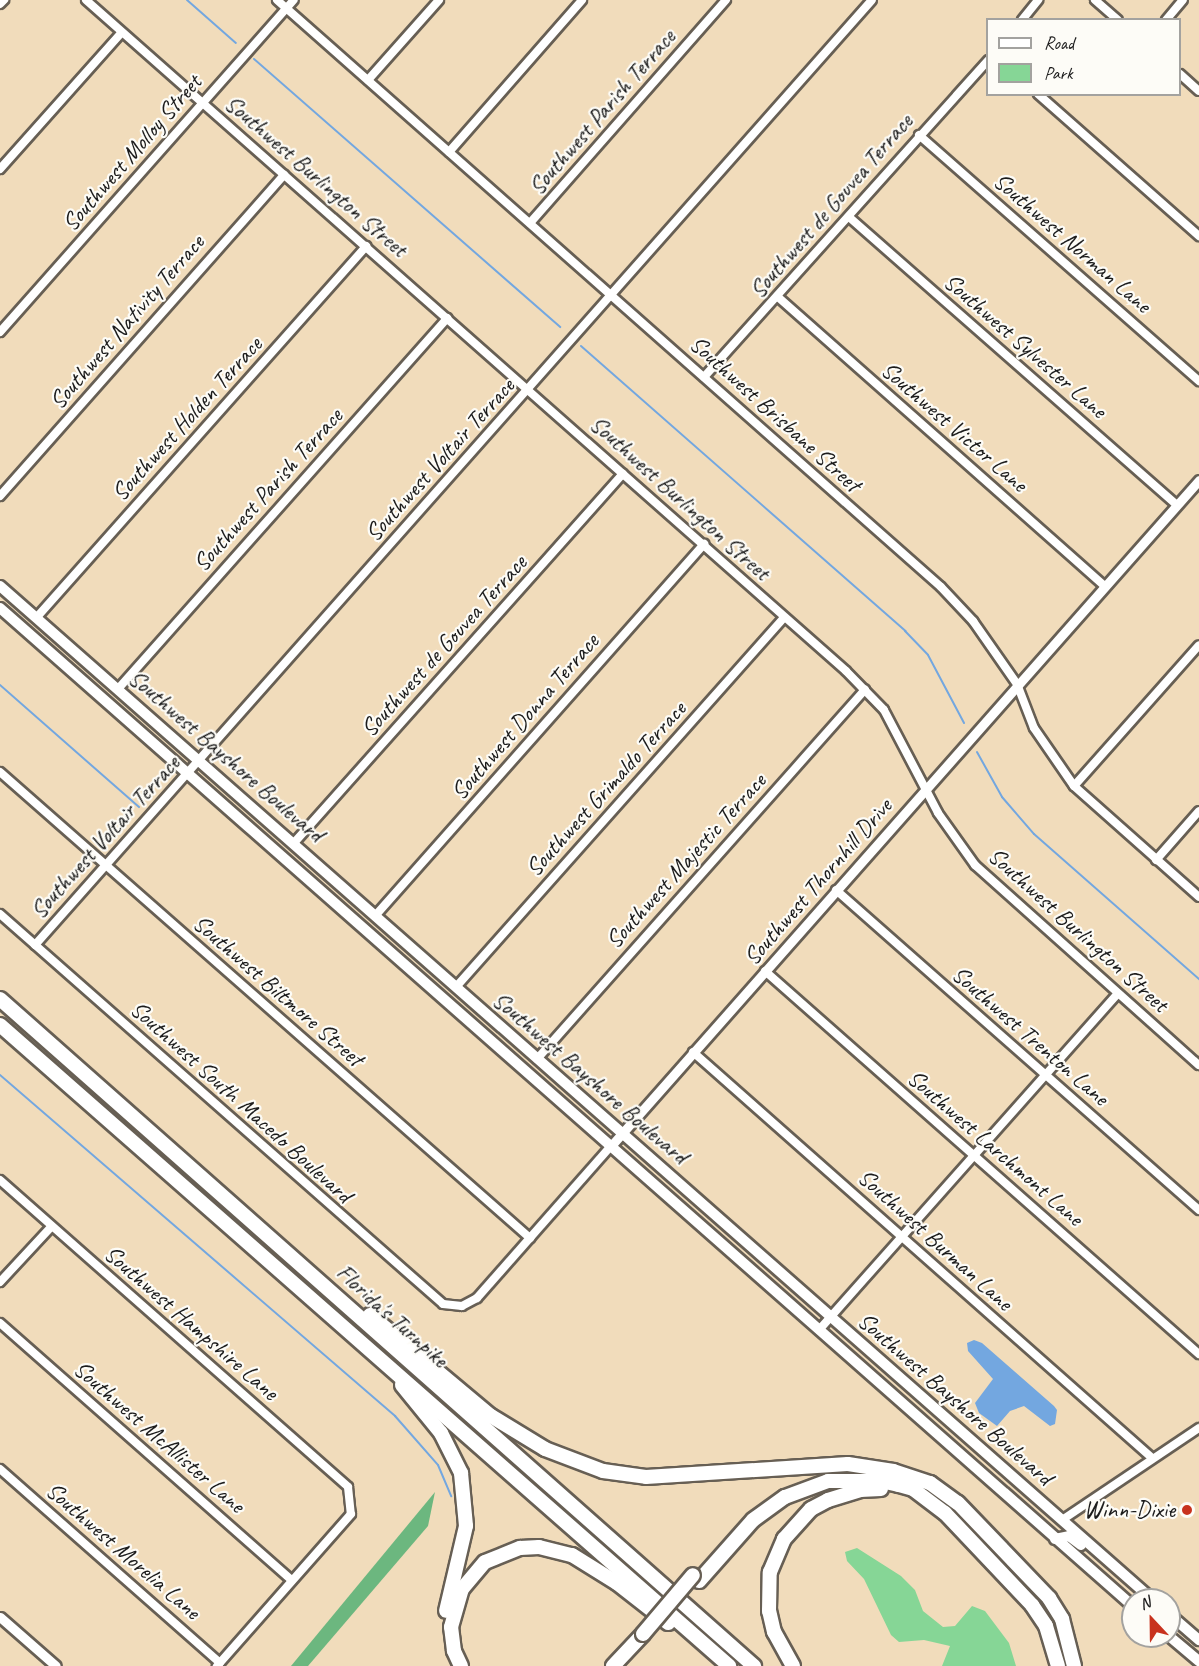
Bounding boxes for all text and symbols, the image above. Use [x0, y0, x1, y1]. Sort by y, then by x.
legend [986, 18, 1181, 96]
street label: Southwest Parish Terrace [523, 24, 681, 200]
text: Road [1044, 32, 1074, 54]
text: Park [1044, 62, 1073, 84]
street label: Southwest Molloy Street [56, 69, 208, 237]
street label: Southwest Burlington Street [219, 89, 413, 263]
street label: Southwest de Gouvea Terrace [743, 108, 919, 304]
street label: Southwest Norman Lane [987, 166, 1157, 320]
street label: Southwest Nativity Terrace [43, 229, 211, 415]
street label: Southwest Sylvester Lane [938, 267, 1112, 425]
street label: Southwest Brisbane Street [683, 330, 867, 498]
street label: Southwest Holden Terrace [106, 331, 268, 507]
street label: Southwest Victor Lane [875, 356, 1033, 498]
street label: Southwest Voltair Terrace [359, 372, 521, 548]
street label: Southwest Parish Terrace [187, 403, 349, 577]
street label: Southwest Burlington Street [584, 409, 776, 587]
street label: Southwest de Gouvea Terrace [355, 549, 533, 743]
street label: Southwest Donna Terrace [445, 628, 605, 806]
street label: Southwest Bayshore Boulevard [123, 664, 329, 848]
street label: Southwest Grimaldo Terrace [519, 695, 693, 883]
street label: Southwest Voltair Terrace [24, 749, 186, 925]
street label: Southwest Majestic Terrace [600, 768, 772, 954]
street label: Southwest Thornhill Drive [737, 792, 899, 972]
street label: Southwest Burlington Street [982, 841, 1174, 1019]
street label: Southwest Biltmore Street [187, 909, 369, 1073]
street label: Southwest Trenton Lane [946, 960, 1114, 1112]
street label: Southwest Bayshore Boulevard [487, 986, 693, 1170]
street label: Southwest South Macedo Boulevard [124, 995, 358, 1209]
street label: Southwest Larchmont Lane [901, 1064, 1089, 1232]
street label: Southwest Burman Lane [851, 1162, 1019, 1318]
street label: Southwest Hampshire Lane [98, 1239, 284, 1407]
street label: Florida's Turnpike [330, 1258, 454, 1374]
street label: Southwest Bayshore Boulevard [852, 1307, 1058, 1491]
street label: Southwest McAllister Lane [67, 1355, 251, 1519]
street label: Southwest Morelia Lane [40, 1476, 206, 1626]
place label: Winn-Dixie [1084, 1496, 1175, 1524]
marker: Winn-Dixie [1180, 1503, 1194, 1517]
north arrow [1121, 1588, 1181, 1648]
text: N [1137, 1592, 1153, 1614]

